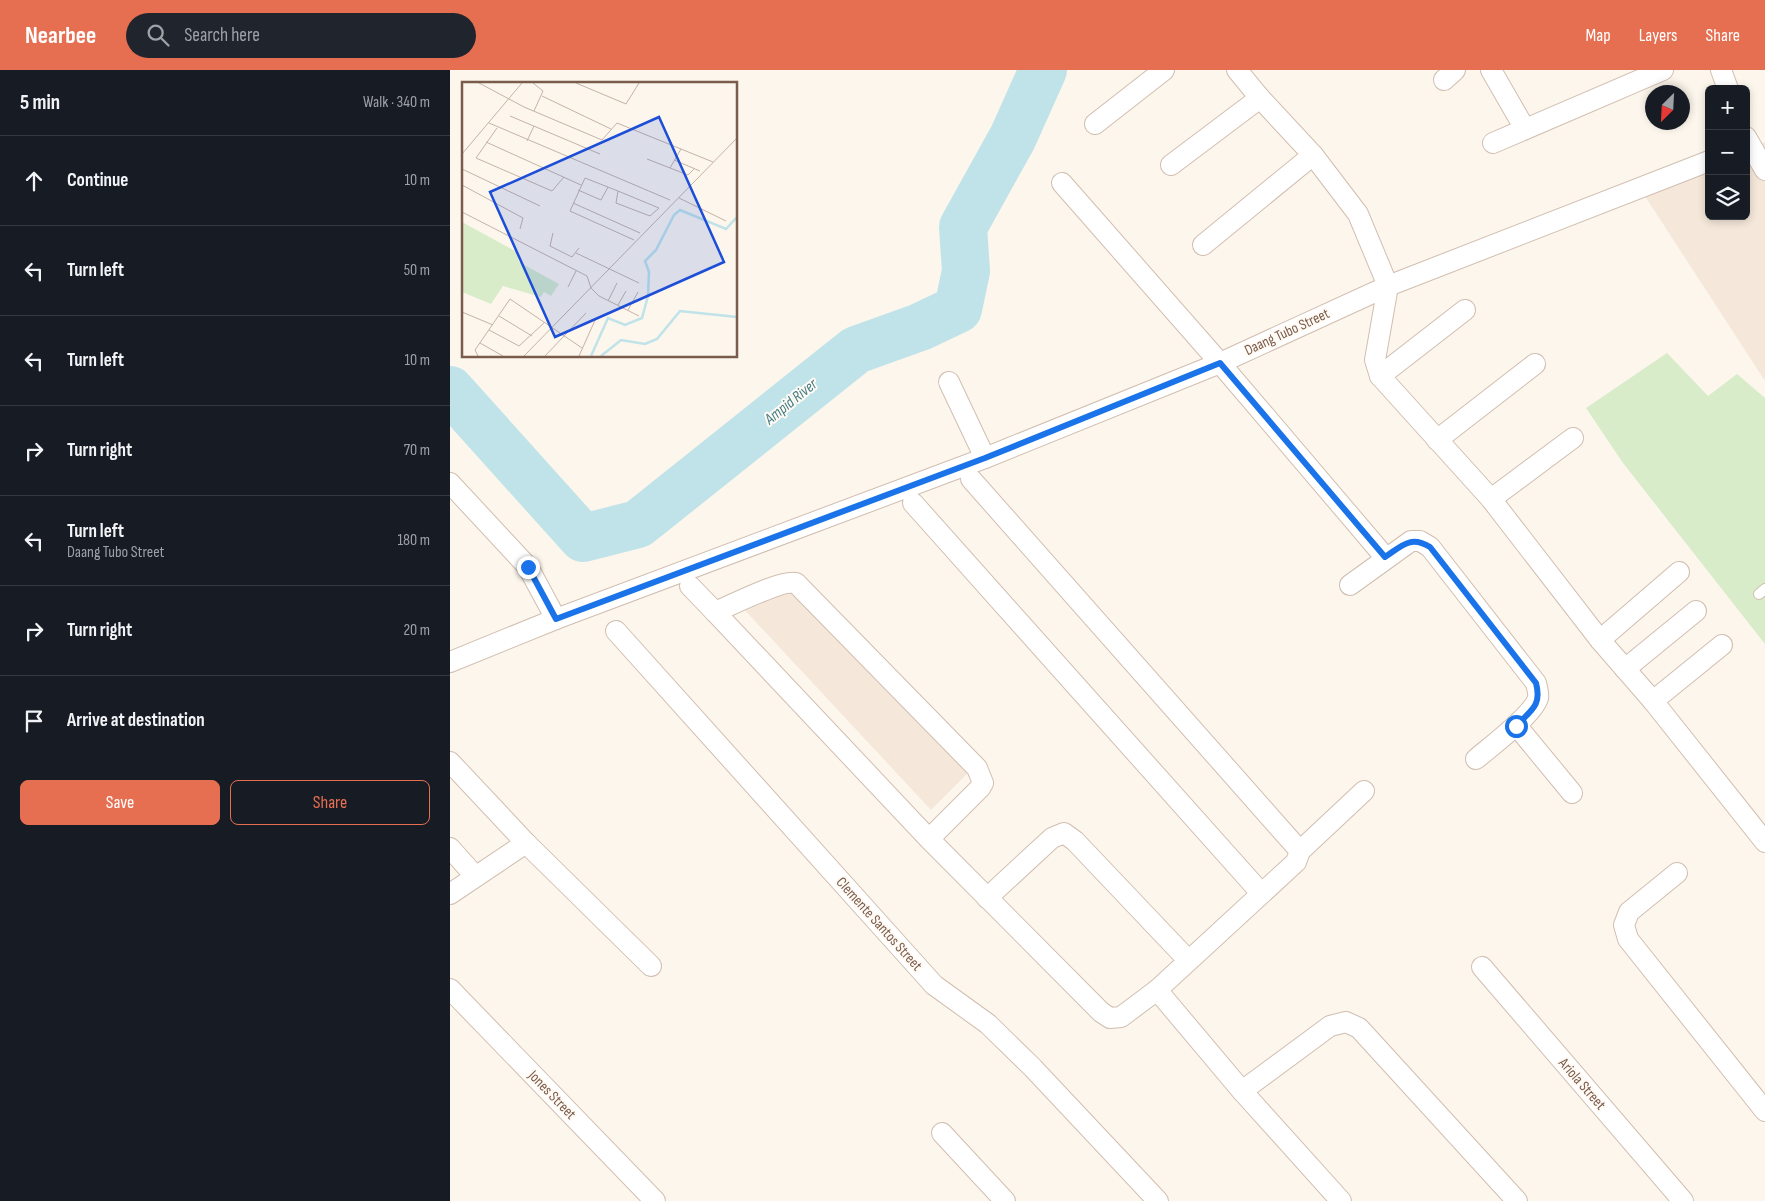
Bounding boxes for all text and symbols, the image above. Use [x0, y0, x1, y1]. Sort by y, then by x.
search box [126, 13, 476, 58]
text: Nearbee [25, 21, 96, 50]
icon: search [144, 21, 172, 49]
text: Search here [184, 24, 260, 47]
text: Map [1586, 25, 1611, 46]
text: Layers [1639, 25, 1678, 46]
text: Share [1706, 25, 1740, 46]
inset map [462, 82, 738, 358]
north arrow [1645, 85, 1690, 130]
map controls [1705, 85, 1750, 220]
button: + [1705, 85, 1750, 130]
text: 5 min [20, 90, 60, 115]
text: Walk · 340 m [363, 93, 430, 112]
button: − [1705, 130, 1750, 175]
icon: ahead [20, 167, 48, 195]
text: Continue [67, 169, 128, 192]
text: 10 m [404, 171, 430, 190]
button: layers [1705, 175, 1750, 220]
icon: left [20, 257, 48, 285]
text: Turn left [67, 259, 124, 282]
text: 50 m [404, 261, 430, 280]
street label: Daang Tubo Street [1242, 304, 1333, 360]
icon: left [20, 347, 48, 375]
text: Turn left [67, 349, 124, 372]
text: 10 m [404, 351, 430, 370]
water label: Ampid River [760, 375, 822, 430]
icon: right [20, 437, 48, 465]
text: Turn right [67, 439, 132, 462]
text: 70 m [404, 441, 430, 460]
text: Turn left [67, 520, 124, 543]
icon: left [20, 527, 48, 555]
text: 180 m [397, 531, 430, 550]
text: Daang Tubo Street [67, 543, 164, 562]
route end [517, 556, 540, 579]
icon: right [20, 617, 48, 645]
text: Turn right [67, 619, 132, 642]
text: 20 m [403, 621, 430, 640]
icon: arrive [20, 707, 48, 735]
text: Arrive at destination [67, 709, 205, 732]
route start [1505, 715, 1528, 738]
button: Save [20, 780, 220, 825]
button: Share [230, 780, 430, 825]
street label: Clemente Santos Street [832, 873, 926, 975]
street label: Ariola Street [1554, 1053, 1610, 1114]
street label: Jones Street [523, 1066, 580, 1124]

